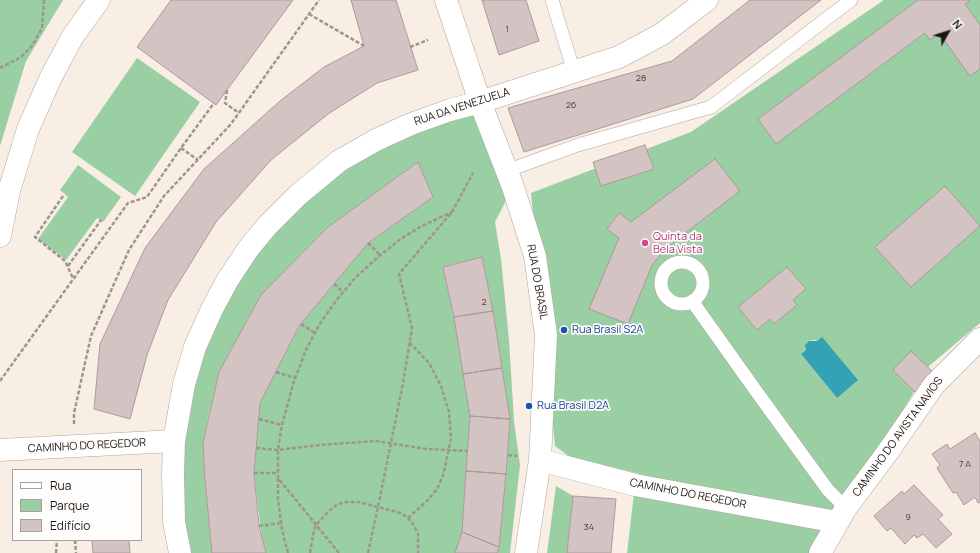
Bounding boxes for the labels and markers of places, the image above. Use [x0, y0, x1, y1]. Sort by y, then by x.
place label: Quinta da Bela Vista [653, 230, 702, 256]
marker: Quinta da Bela Vista [640, 238, 650, 248]
place label: Rua Brasil S2A [572, 323, 643, 337]
marker: Rua Brasil S2A [559, 325, 569, 335]
place label: Rua Brasil D2A [537, 399, 609, 413]
marker: Rua Brasil D2A [524, 401, 534, 411]

